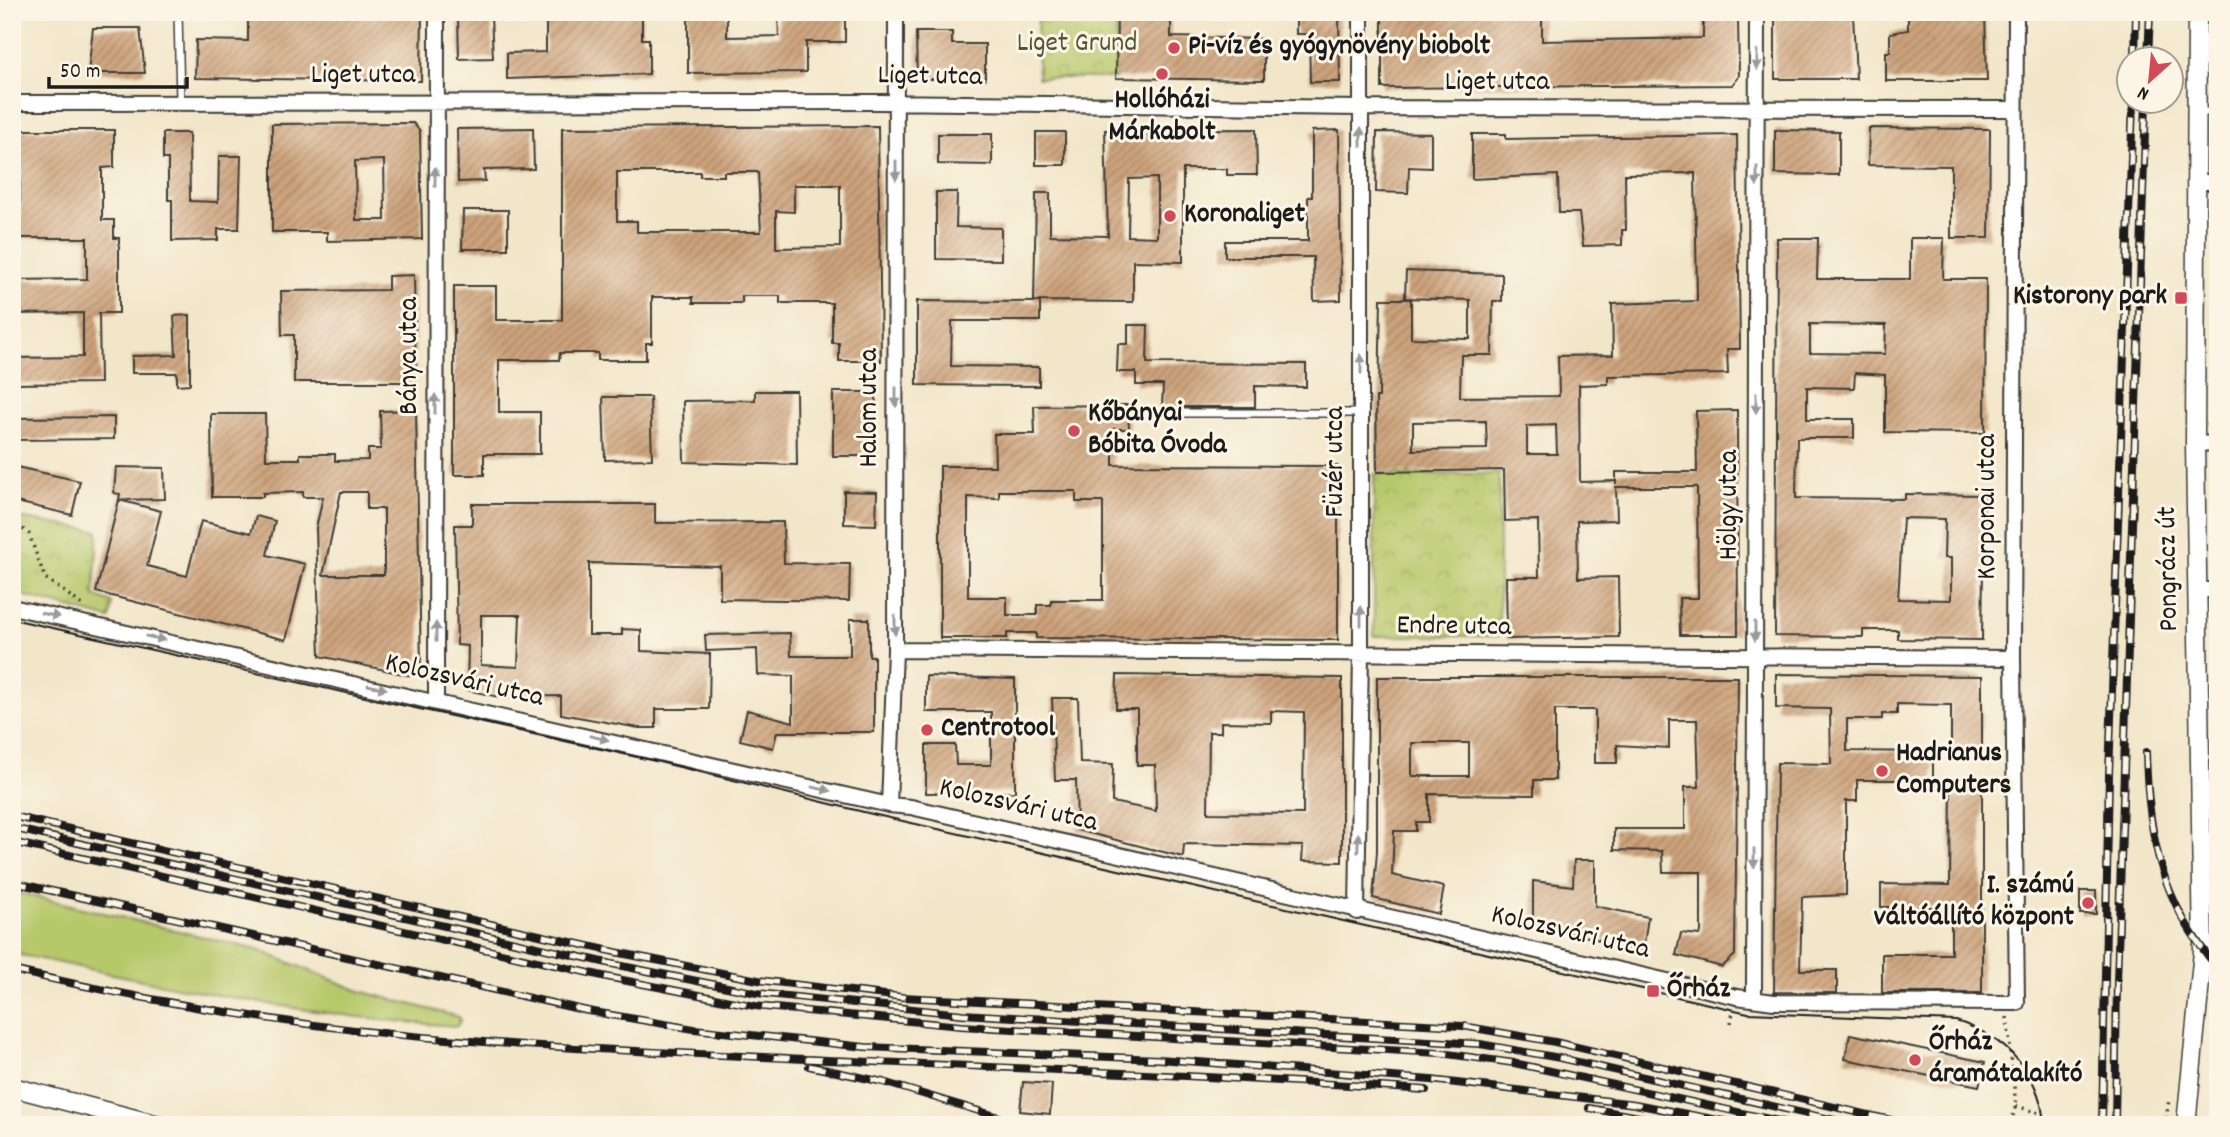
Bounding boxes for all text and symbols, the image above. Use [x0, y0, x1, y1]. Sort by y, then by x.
park label: Liget Grund [1017, 25, 1137, 65]
place label: Pi-víz és gyógynövény biobolt [1188, 28, 1491, 68]
marker: Pi-víz és gyógynövény biobolt [1166, 40, 1182, 56]
scale bar [49, 46, 187, 90]
north arrow [2114, 46, 2184, 116]
one-way arrow [1751, 49, 1763, 71]
street label: Liget utca [311, 57, 416, 97]
street label: Liget utca [877, 57, 984, 99]
text: 50 m [60, 58, 100, 88]
street label: Liget utca [1445, 64, 1550, 104]
marker: Hollóházi Márkabolt [1154, 66, 1170, 82]
text: N [2134, 78, 2154, 106]
place label: Hollóházi Márkabolt [1109, 82, 1216, 154]
one-way arrow [1355, 125, 1367, 147]
one-way arrow [890, 159, 902, 181]
one-way arrow [1751, 165, 1763, 187]
one-way arrow [429, 166, 441, 188]
place label: Koronaliget [1184, 196, 1306, 236]
marker: Koronaliget [1162, 208, 1178, 224]
place label: Kistorony park [2013, 278, 2167, 318]
marker: Kistorony park [2173, 290, 2189, 306]
street label: Bánya utca [391, 296, 431, 415]
street label: Halom utca [851, 348, 891, 468]
one-way arrow [1355, 353, 1367, 375]
one-way arrow [890, 387, 902, 409]
one-way arrow [429, 393, 441, 415]
one-way arrow [1750, 393, 1762, 415]
place label: Kőbányai Bóbita Óvoda [1088, 395, 1227, 467]
street label: Füzér utca [1317, 406, 1357, 517]
marker: Kőbányai Bóbita Óvoda [1066, 423, 1082, 439]
street label: Korponai utca [1969, 433, 2009, 580]
street label: Hölgy utca [1711, 449, 1751, 560]
street label: Pongrácz út [2149, 506, 2191, 632]
one-way arrow [1355, 605, 1367, 627]
street label: Endre utca [1396, 607, 1513, 649]
one-way arrow [39, 610, 61, 621]
one-way arrow [889, 614, 901, 636]
one-way arrow [1749, 620, 1761, 642]
one-way arrow [430, 621, 442, 643]
one-way arrow [144, 633, 166, 644]
street label: Kolozsvári utca [381, 644, 548, 720]
one-way arrow [366, 682, 388, 693]
place label: Centrotool [941, 710, 1056, 750]
marker: Centrotool [919, 722, 935, 738]
one-way arrow [588, 733, 610, 744]
place label: Hadrianus Computers [1896, 735, 2012, 807]
marker: Hadrianus Computers [1874, 763, 1890, 779]
street label: Kolozsvári utca [935, 769, 1102, 845]
one-way arrow [810, 784, 832, 795]
one-way arrow [1352, 832, 1364, 854]
one-way arrow [1748, 848, 1760, 870]
place label: I. számú váltóállító központ [1874, 867, 2075, 939]
marker: I. számú váltóállító központ [2080, 895, 2096, 911]
street label: Kolozsvári utca [1487, 896, 1654, 972]
place label: Őrház [1667, 971, 1730, 1011]
marker: Őrház [1645, 983, 1661, 999]
place label: Őrház áramátalakító [1929, 1024, 2082, 1096]
marker: Őrház áramátalakító [1907, 1052, 1923, 1068]

